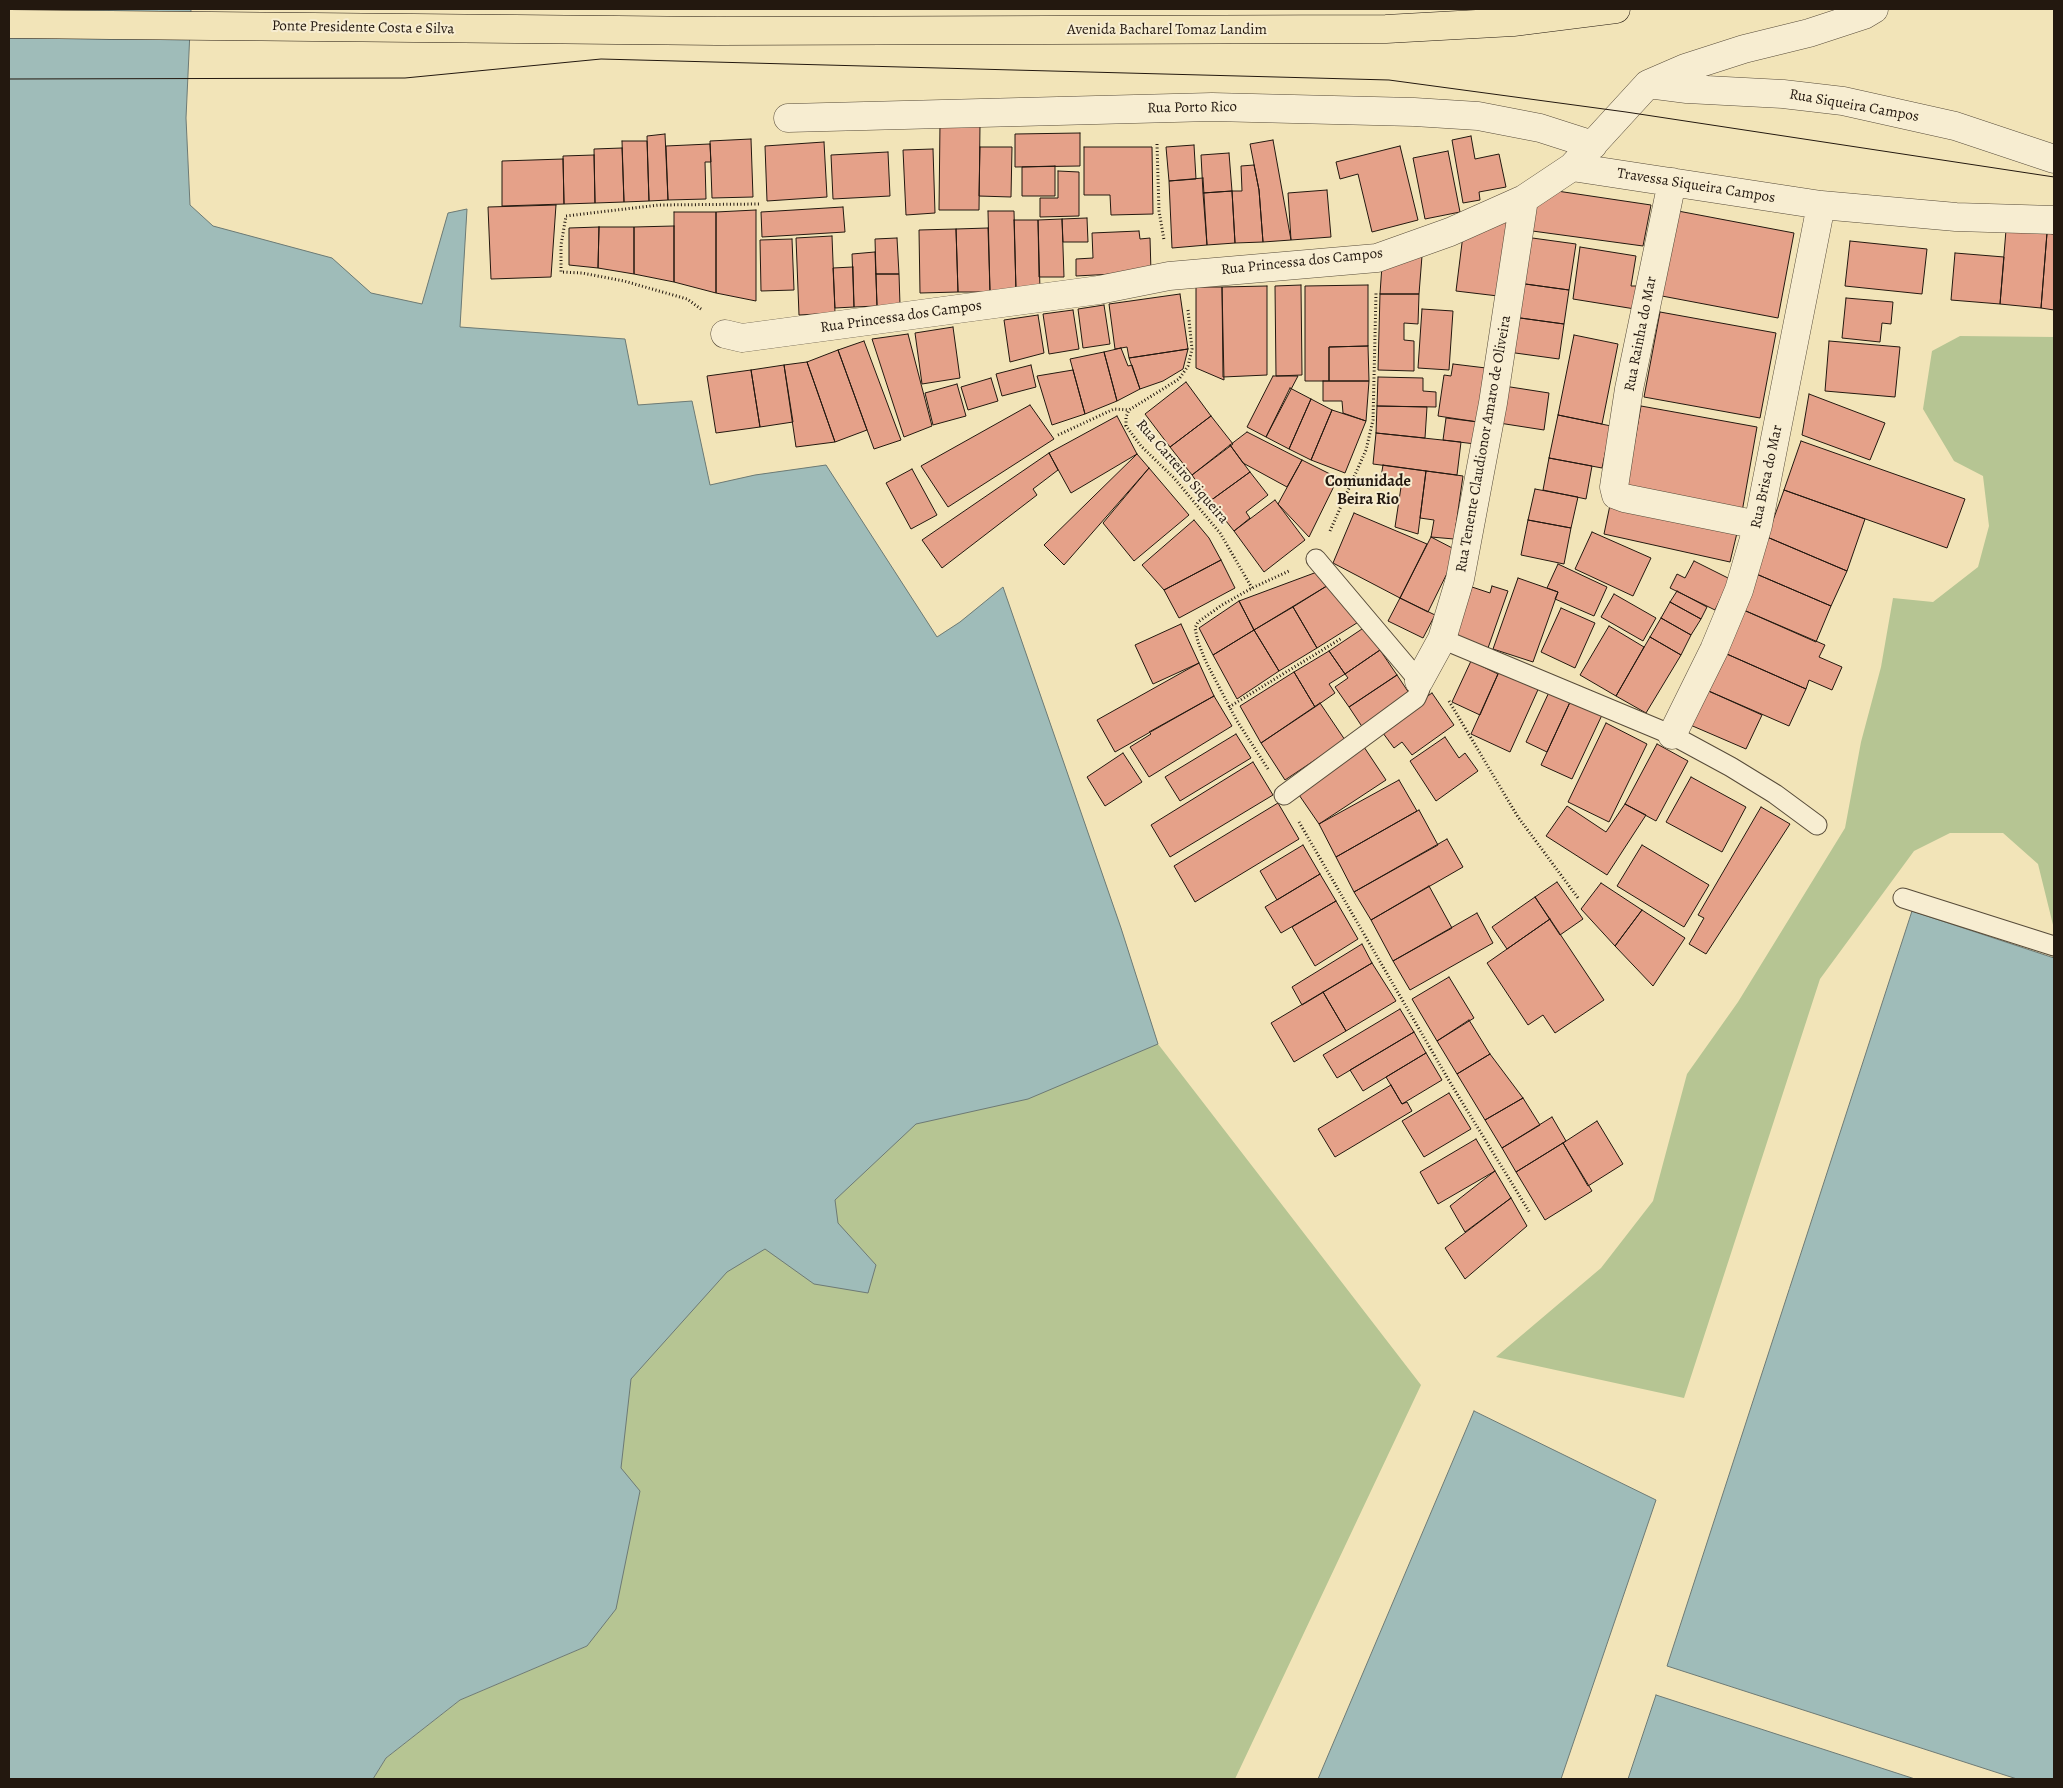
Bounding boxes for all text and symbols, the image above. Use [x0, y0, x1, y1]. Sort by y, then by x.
street label: Ponte Presidente Costa e Silva [272, 17, 454, 39]
street label: Avenida Bacharel Tomaz Landim [1067, 21, 1267, 39]
street label: Rua Siqueira Campos [1788, 86, 1920, 126]
street label: Rua Porto Rico [1147, 98, 1237, 118]
street label: Travessa Siqueira Campos [1616, 165, 1776, 207]
street label: Rua Princessa dos Campos [1220, 245, 1384, 279]
street label: Rua Rainha do Mar [1621, 275, 1661, 393]
street label: Rua Princessa dos Campos [819, 297, 983, 337]
street label: Rua Tenente Claudionor Amaro de Oliveira [1452, 314, 1516, 574]
street label: Rua Carteiro Siqueira [1132, 416, 1232, 528]
street label: Rua Brisa do Mar [1747, 424, 1787, 530]
district label: Comunidade Beira Rio [1325, 472, 1411, 510]

